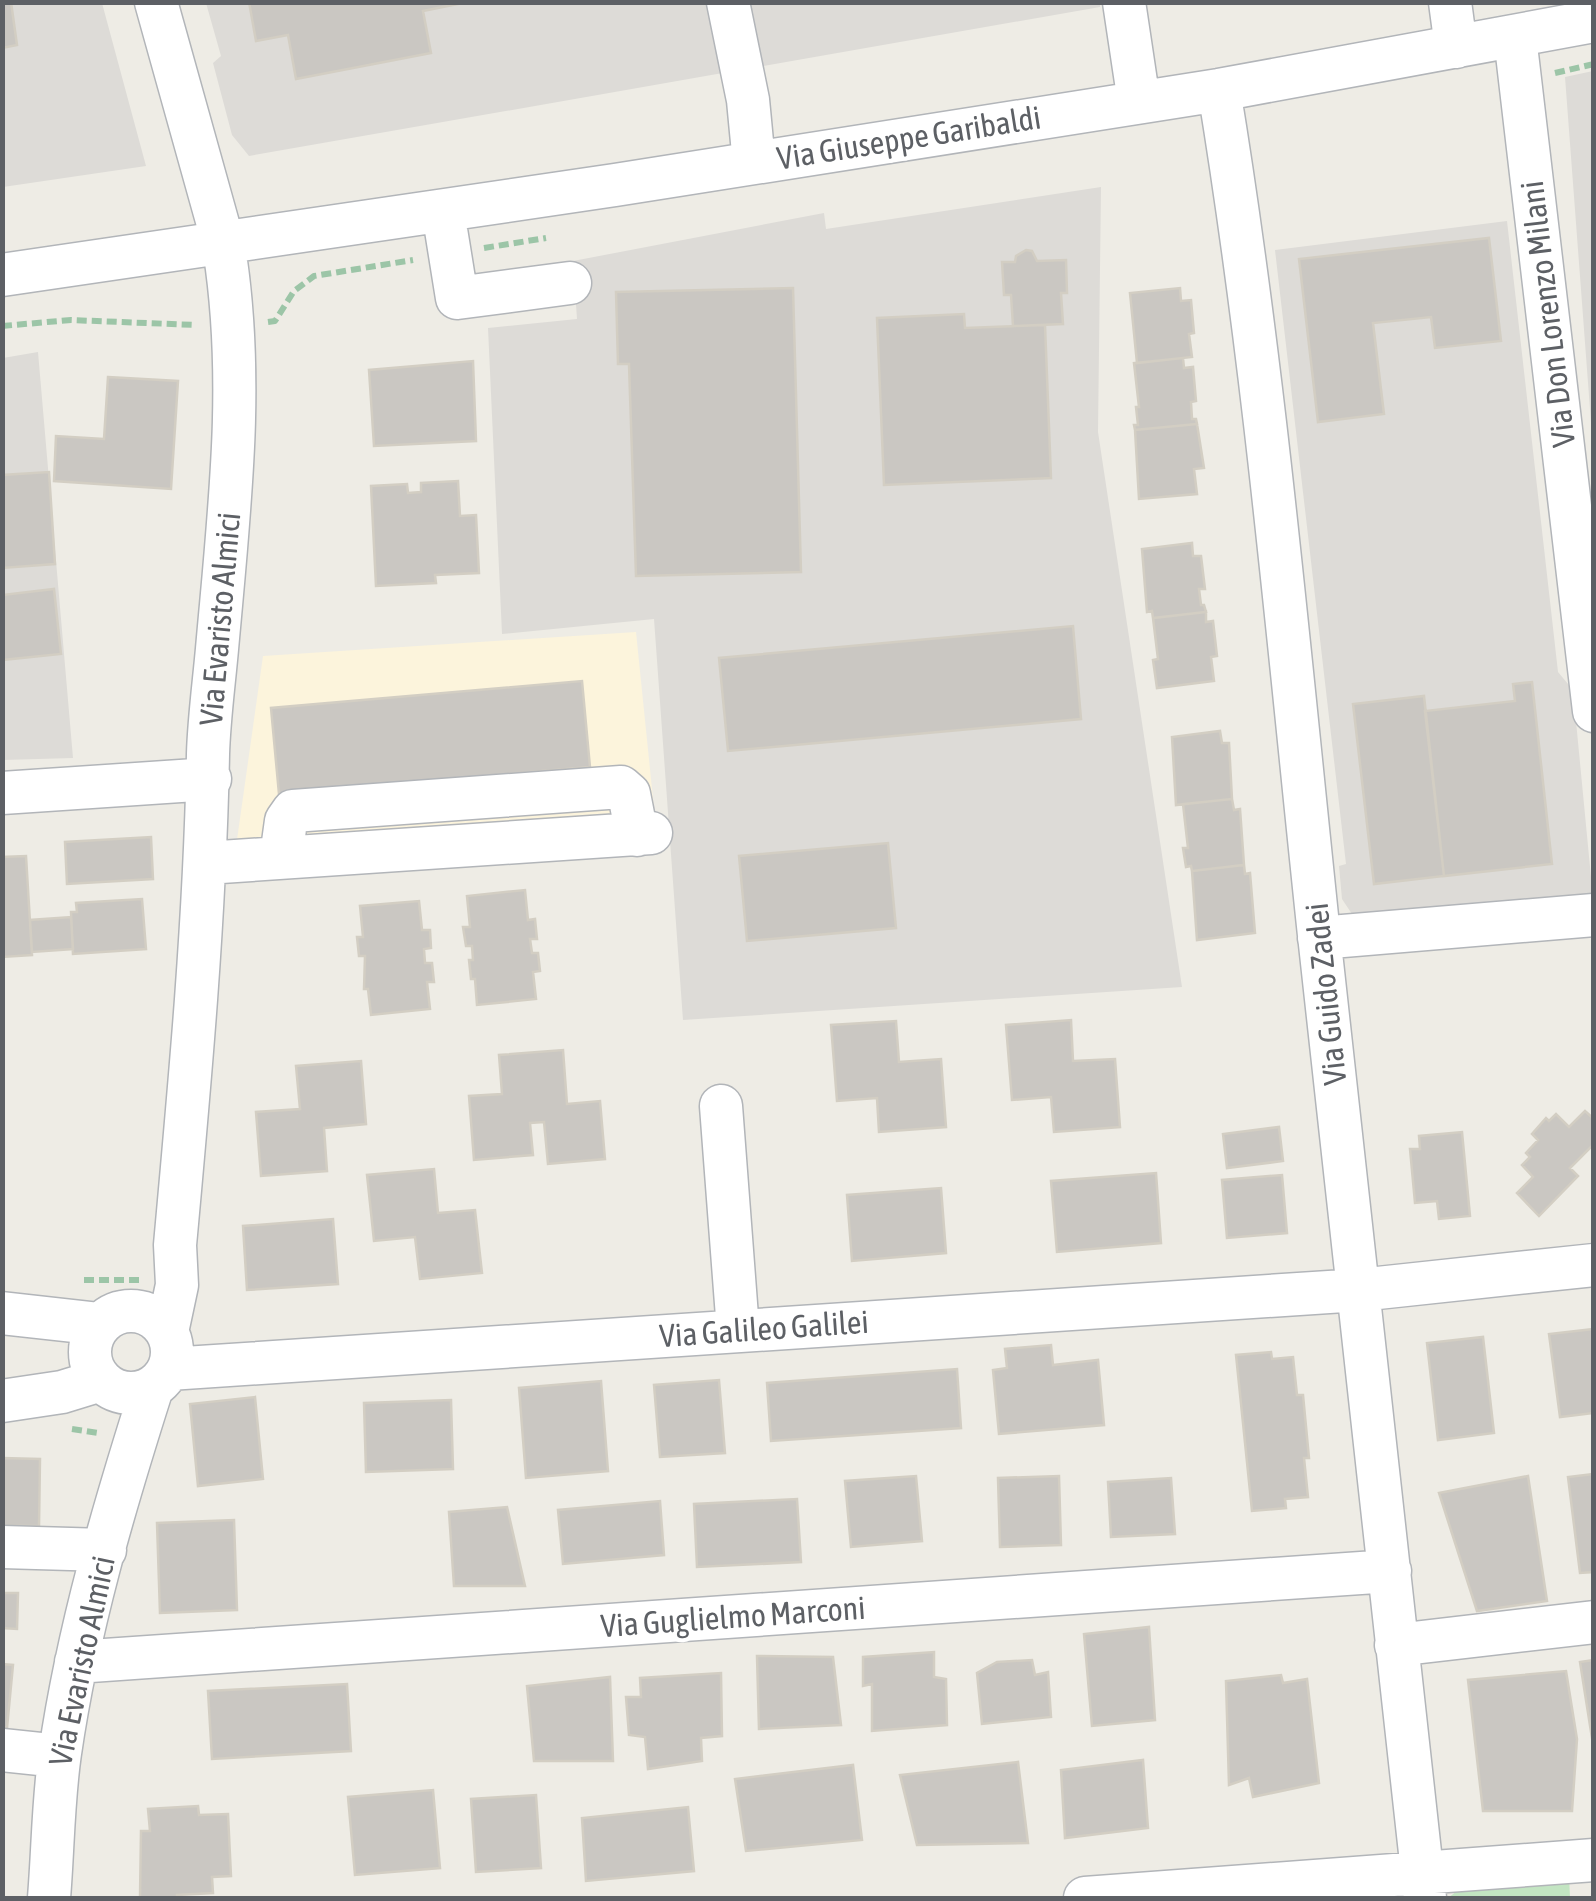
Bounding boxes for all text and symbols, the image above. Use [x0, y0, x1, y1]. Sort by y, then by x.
street label: Via Giuseppe Garibaldi [774, 98, 1043, 177]
street label: Via Don Lorenzo Milani [1513, 179, 1582, 449]
street label: Via Evaristo Almici [192, 511, 247, 727]
street label: Via Guido Zadei [1298, 901, 1353, 1087]
street label: Via Galileo Galilei [658, 1303, 870, 1354]
street label: Via Evaristo Almici [41, 1552, 122, 1769]
street label: Via Guglielmo Marconi [599, 1589, 867, 1644]

